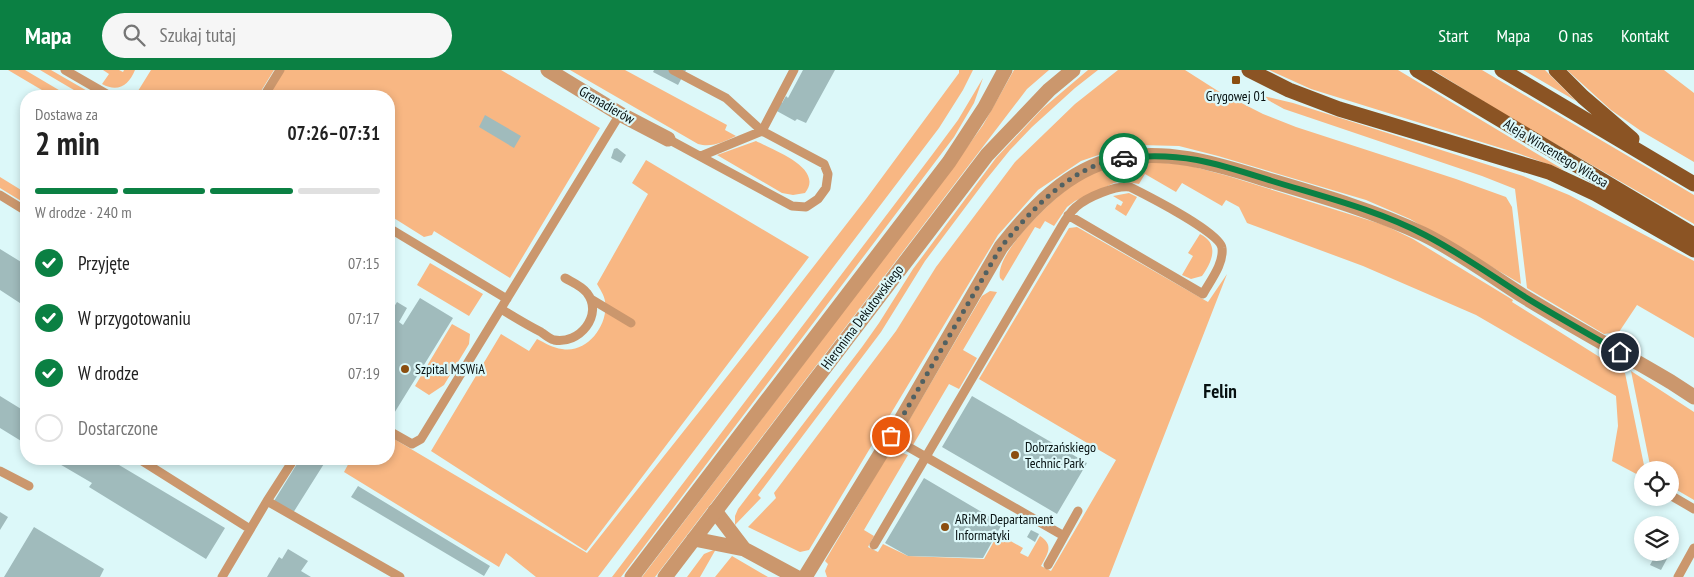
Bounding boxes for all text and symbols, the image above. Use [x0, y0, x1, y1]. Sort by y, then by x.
search box [102, 13, 452, 58]
text: Mapa [25, 20, 72, 51]
icon: search [120, 21, 148, 49]
text: Szukaj tutaj [160, 23, 236, 47]
text: Start [1438, 24, 1468, 47]
text: Mapa [1496, 24, 1530, 47]
text: O nas [1558, 24, 1593, 47]
text: Kontakt [1621, 24, 1669, 47]
marker: Grygowej 01 [1230, 74, 1242, 86]
street label: Grenadierów [576, 82, 639, 128]
place label: Grygowej 01 [1206, 87, 1266, 105]
text: Dostawa za [35, 104, 98, 124]
street label: Aleja Wincentego Witosa [1500, 115, 1612, 191]
text: 07:26–07:31 [287, 121, 380, 145]
text: 2 min [35, 122, 100, 164]
courier [1099, 133, 1149, 183]
icon: car [1110, 144, 1138, 172]
text: W drodze · 240 m [35, 202, 132, 222]
icon: check [35, 249, 63, 277]
text: Przyjęte [78, 251, 130, 275]
text: 07:15 [348, 253, 380, 273]
street label: Hieronima Dekutowskiego [817, 261, 907, 373]
icon: check [35, 304, 63, 332]
text: W przygotowaniu [78, 306, 191, 330]
text: 07:17 [348, 308, 380, 328]
pin [1599, 331, 1641, 373]
icon: home [1606, 338, 1634, 366]
icon: check [35, 359, 63, 387]
place label: Szpital MSWiA [415, 360, 485, 378]
text: W drodze [78, 361, 139, 385]
text: 07:19 [348, 363, 380, 383]
marker: Szpital MSWiA [399, 363, 411, 375]
district label: Felin [1203, 379, 1237, 403]
pin [870, 415, 912, 457]
text: Dostarczone [78, 416, 158, 440]
icon: bag [877, 422, 905, 450]
place label: Dobrzańskiego Technic Park [1025, 438, 1096, 472]
marker: Dobrzańskiego Technic Park [1009, 449, 1021, 461]
map controls [1634, 461, 1679, 561]
button: locate [1634, 461, 1679, 506]
place label: ARiMR Departament Informatyki [955, 510, 1053, 544]
button: layers [1634, 516, 1679, 561]
marker: ARiMR Departament Informatyki [939, 521, 951, 533]

